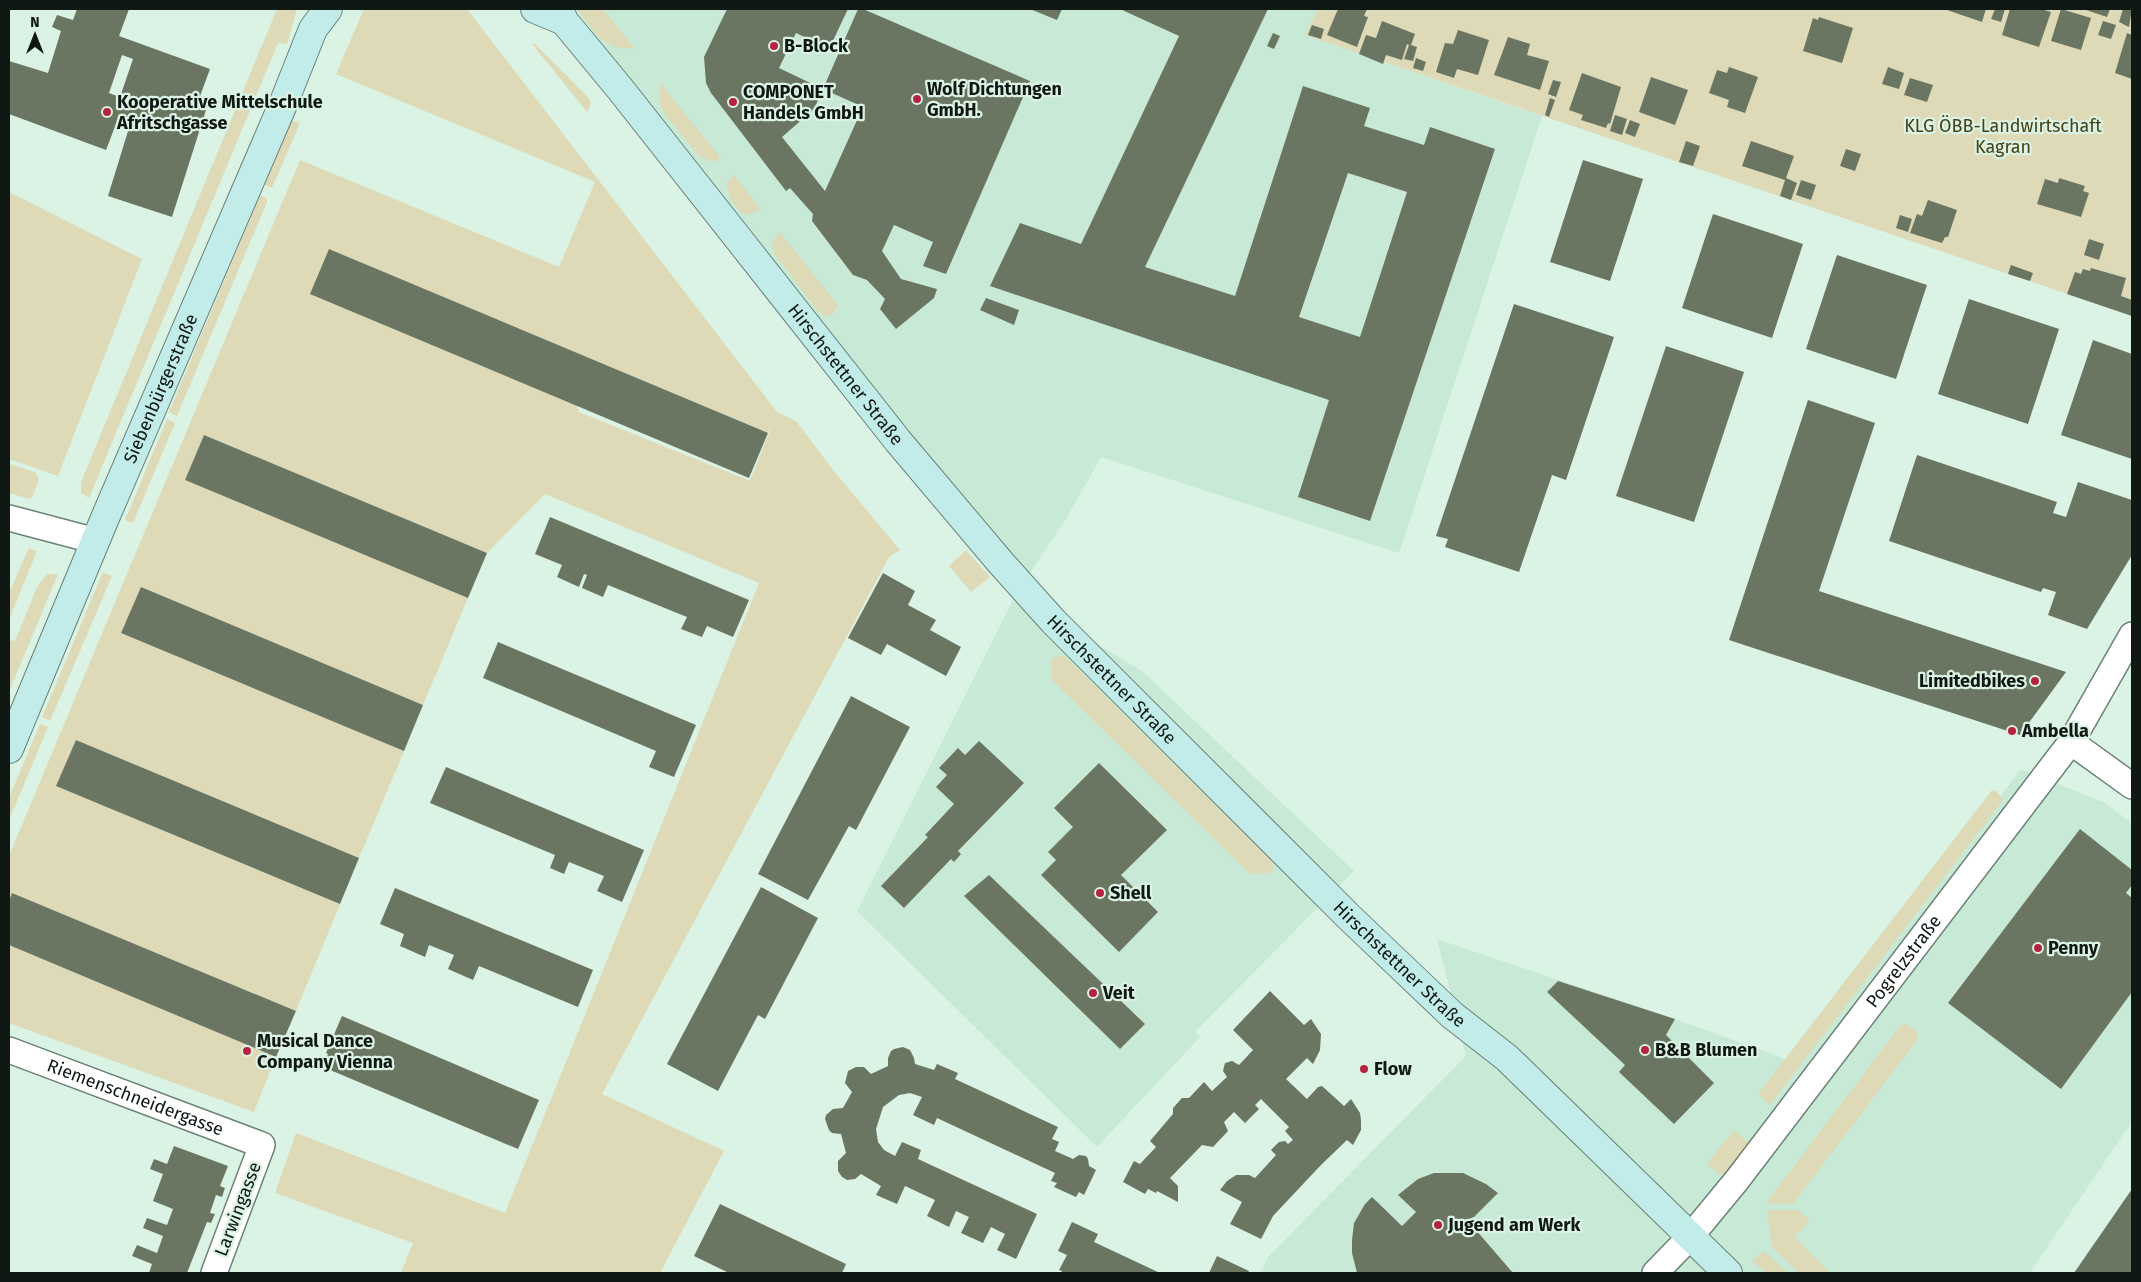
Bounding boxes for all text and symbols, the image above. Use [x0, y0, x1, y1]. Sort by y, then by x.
north arrow [10, 10, 60, 60]
text: N [30, 14, 40, 31]
place label: B-Block [784, 35, 849, 57]
marker: B-Block [768, 40, 780, 52]
place label: Wolf Dichtungen GmbH. [927, 78, 1062, 121]
place label: COMPONET Handels GmbH [743, 81, 864, 124]
place label: Kooperative Mittelschule Afritschgasse [116, 91, 323, 134]
marker: Wolf Dichtungen GmbH. [911, 93, 923, 105]
marker: COMPONET Handels GmbH [727, 96, 739, 108]
marker: Kooperative Mittelschule Afritschgasse [101, 106, 113, 118]
park label: KLG ÖBB-Landwirtschaft Kagran [1904, 115, 2102, 158]
street label: Hirschstettner Straße [783, 299, 908, 450]
street label: Siebenbürgerstraße [119, 310, 203, 467]
street label: Hirschstettner Straße [1042, 610, 1181, 749]
place label: Limitedbikes [1919, 670, 2025, 692]
marker: Limitedbikes [2029, 675, 2041, 687]
place label: Ambella [2021, 720, 2089, 742]
marker: Ambella [2006, 725, 2018, 737]
place label: Shell [1110, 882, 1152, 904]
marker: Shell [1094, 887, 1106, 899]
street label: Hirschstettner Straße [1329, 897, 1470, 1032]
street label: Pogrelzstraße [1861, 911, 1946, 1012]
place label: Penny [2048, 937, 2099, 959]
marker: Penny [2032, 942, 2044, 954]
place label: Veit [1102, 982, 1136, 1004]
marker: Veit [1087, 987, 1099, 999]
place label: Musical Dance Company Vienna [257, 1030, 393, 1073]
place label: B&B Blumen [1655, 1039, 1757, 1061]
marker: B&B Blumen [1639, 1044, 1651, 1056]
marker: Musical Dance Company Vienna [241, 1045, 253, 1057]
street label: Riemenschneidergasse [44, 1054, 227, 1141]
place label: Flow [1374, 1058, 1412, 1080]
marker: Flow [1358, 1063, 1370, 1075]
street label: Larwingasse [210, 1159, 266, 1259]
place label: Jugend am Werk [1447, 1214, 1581, 1236]
marker: Jugend am Werk [1432, 1219, 1444, 1231]

